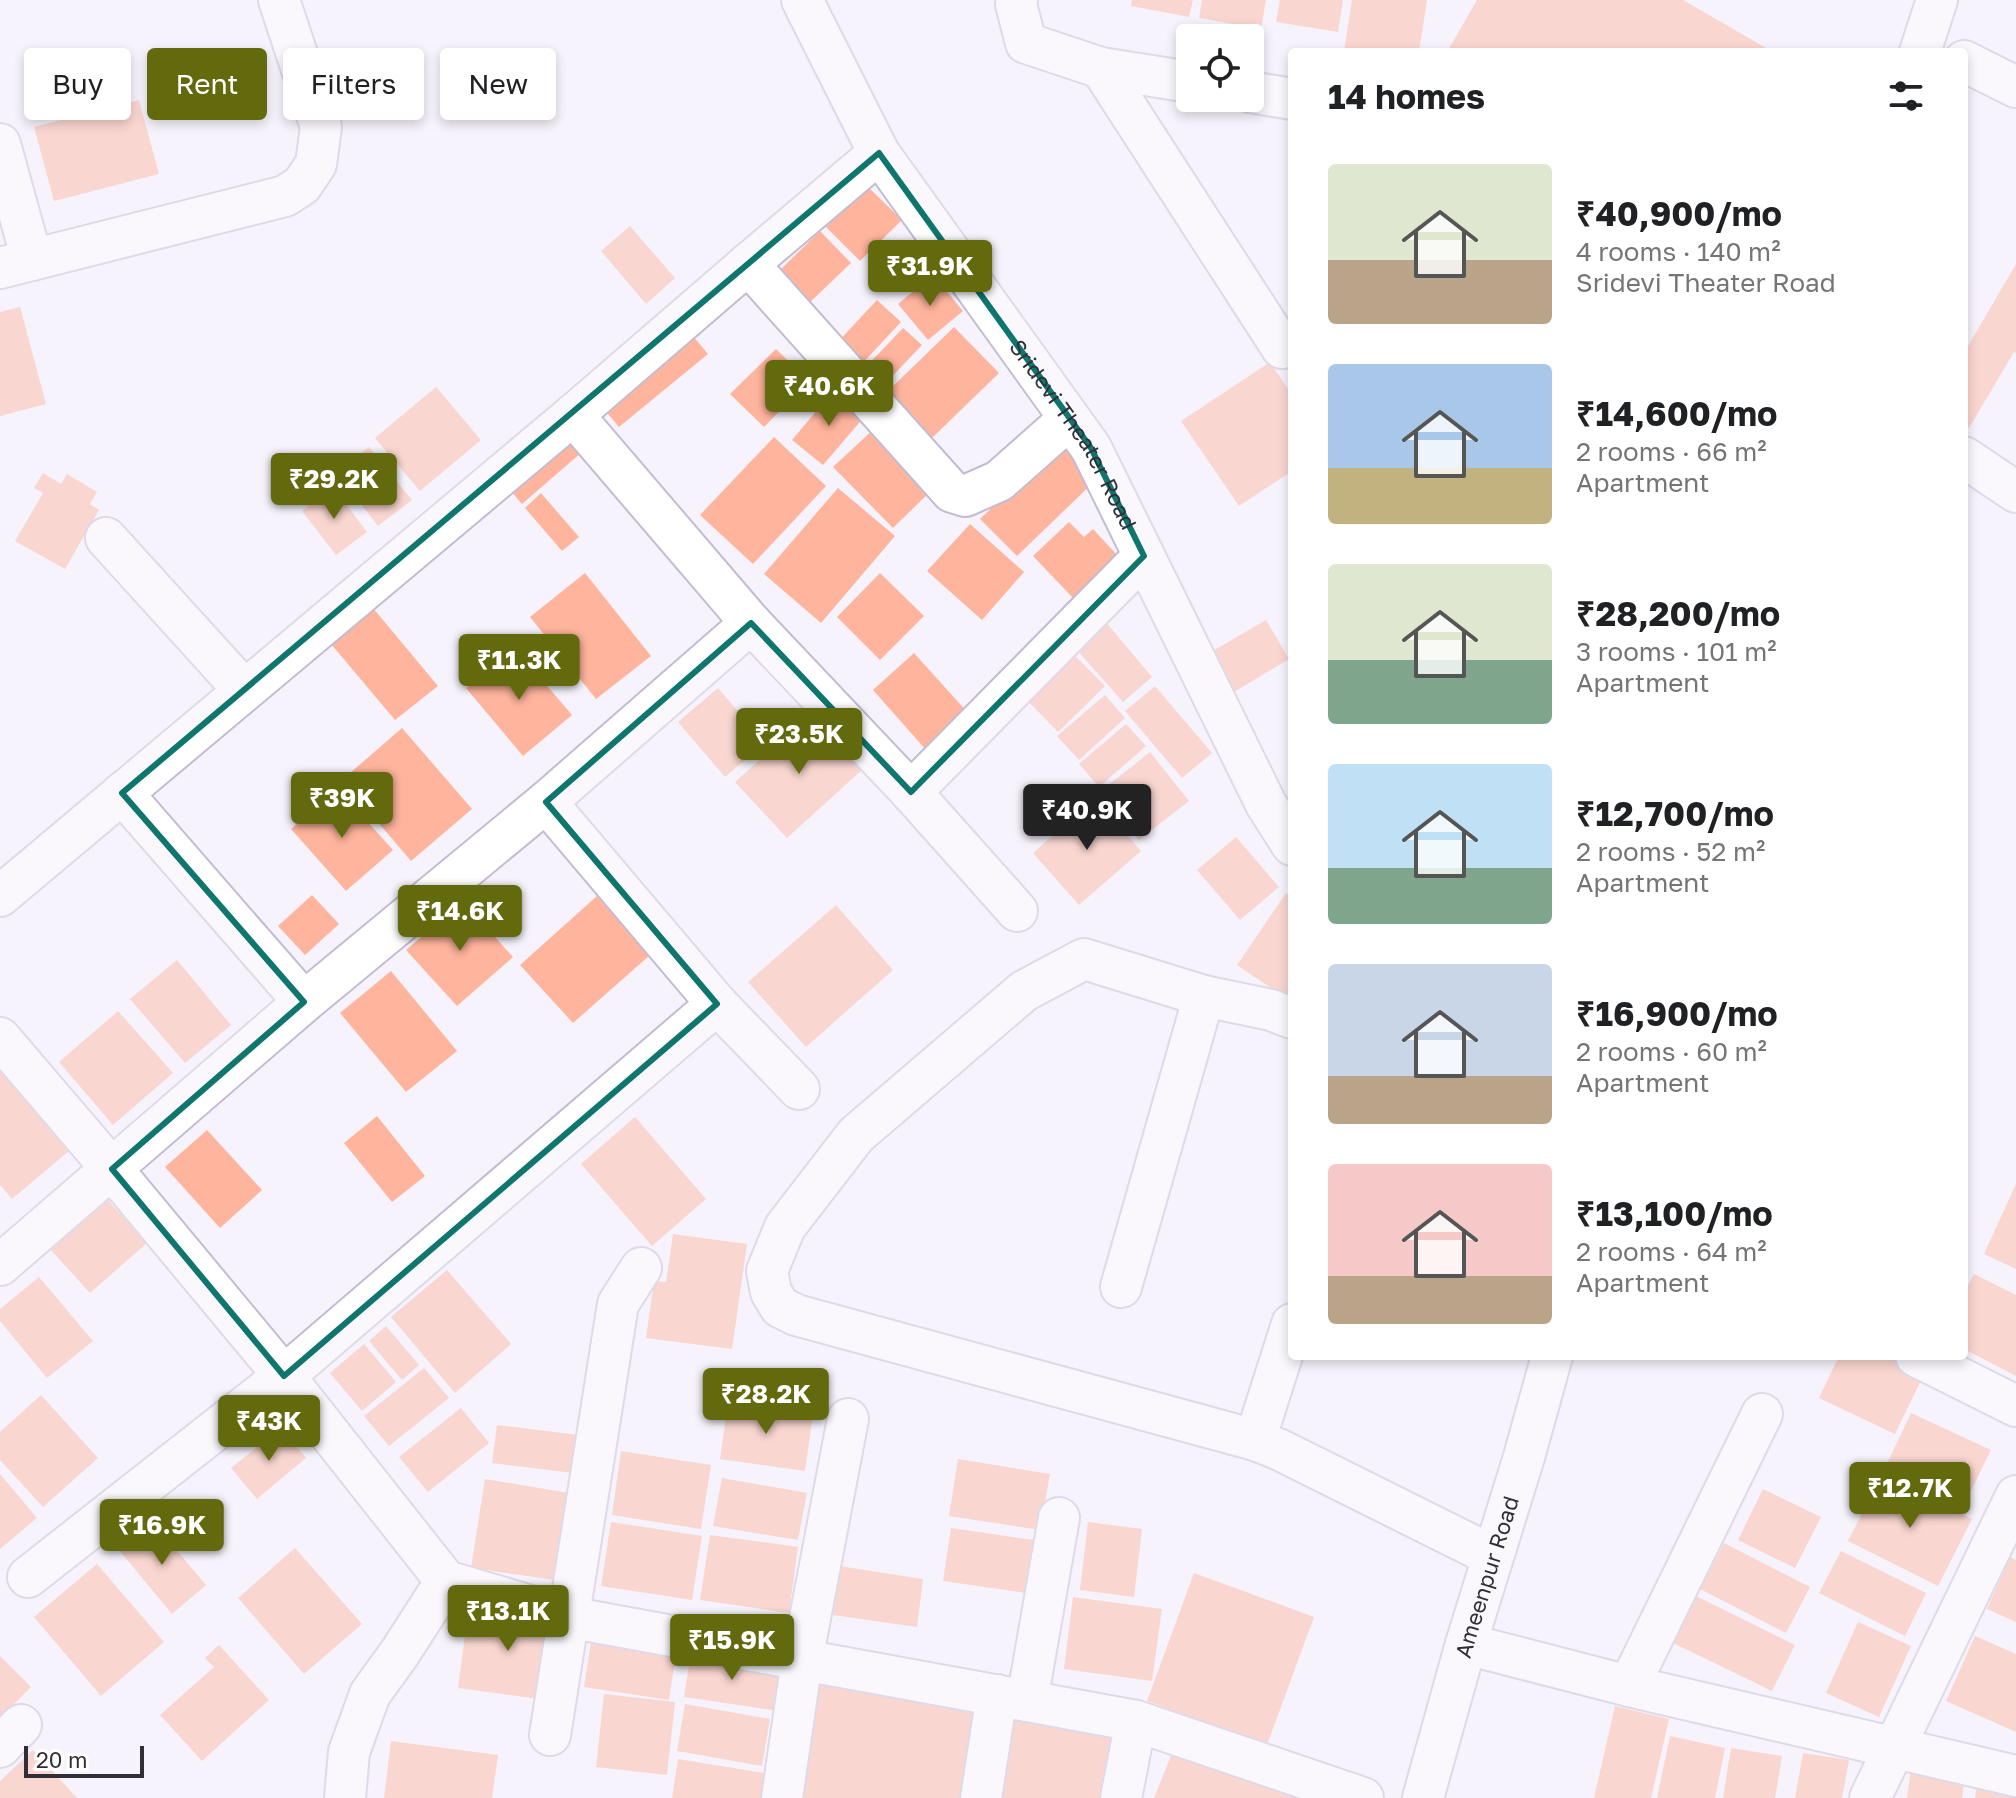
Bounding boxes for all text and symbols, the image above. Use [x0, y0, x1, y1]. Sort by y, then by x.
map controls [1176, 24, 1264, 112]
button: locate [1176, 24, 1264, 112]
chip: Buy [24, 48, 131, 120]
chip: Rent [147, 48, 267, 120]
chip: Filters [283, 48, 424, 120]
chip: New [440, 48, 556, 120]
icon: filters [1884, 74, 1928, 118]
text: 14 homes [1328, 76, 1485, 116]
text: ₹40,900/mo [1576, 193, 1782, 233]
icon: home [1392, 196, 1488, 292]
text: 4 rooms · 140 m² [1576, 236, 1781, 267]
pin: ₹31.9K [865, 240, 995, 308]
text: ₹31.9K [886, 250, 974, 281]
text: Sridevi Theater Road [1576, 267, 1836, 298]
street label: Sridevi Theater Road [1004, 334, 1143, 534]
pin: ₹40.6K [764, 360, 894, 428]
text: ₹40.6K [783, 370, 875, 401]
text: ₹14,600/mo [1576, 393, 1777, 433]
icon: home [1392, 396, 1488, 492]
text: 2 rooms · 66 m² [1576, 436, 1767, 467]
pin: ₹29.2K [269, 453, 399, 521]
text: ₹29.2K [289, 463, 379, 494]
text: Apartment [1576, 467, 1709, 498]
text: ₹28,200/mo [1576, 593, 1780, 633]
icon: home [1392, 596, 1488, 692]
pin: ₹11.3K [454, 634, 584, 702]
text: 3 rooms · 101 m² [1576, 636, 1777, 667]
text: ₹11.3K [477, 644, 561, 675]
text: Apartment [1576, 667, 1709, 698]
pin: ₹23.5K [734, 708, 864, 776]
text: ₹23.5K [754, 718, 844, 749]
pin: ₹39K [295, 772, 389, 840]
text: ₹39K [309, 782, 375, 813]
pin: ₹40.9K [1022, 784, 1152, 852]
text: ₹12,700/mo [1576, 793, 1774, 833]
text: ₹40.9K [1041, 794, 1133, 825]
icon: home [1392, 796, 1488, 892]
text: 2 rooms · 52 m² [1576, 836, 1765, 867]
text: Apartment [1576, 867, 1709, 898]
pin: ₹14.6K [395, 885, 525, 953]
text: ₹14.6K [416, 895, 504, 926]
text: ₹16,900/mo [1576, 993, 1778, 1033]
icon: home [1392, 996, 1488, 1092]
text: 2 rooms · 60 m² [1576, 1036, 1767, 1067]
text: Apartment [1576, 1067, 1709, 1098]
text: ₹13,100/mo [1576, 1193, 1773, 1233]
icon: home [1392, 1196, 1488, 1292]
text: 2 rooms · 64 m² [1576, 1236, 1767, 1267]
text: Apartment [1576, 1267, 1709, 1298]
pin: ₹28.2K [701, 1368, 831, 1436]
text: ₹28.2K [721, 1378, 811, 1409]
pin: ₹43K [222, 1395, 316, 1463]
text: ₹43K [236, 1405, 302, 1436]
pin: ₹12.7K [1845, 1462, 1975, 1530]
text: ₹12.7K [1867, 1472, 1953, 1503]
street label: Ameenpur Road [1449, 1493, 1524, 1661]
pin: ₹16.9K [97, 1499, 227, 1567]
text: ₹16.9K [118, 1509, 206, 1540]
pin: ₹13.1K [443, 1585, 573, 1653]
text: ₹13.1K [466, 1595, 550, 1626]
pin: ₹15.9K [667, 1614, 797, 1682]
text: ₹15.9K [688, 1624, 776, 1655]
scale bar [24, 1742, 144, 1778]
text: 20 m [36, 1746, 87, 1773]

